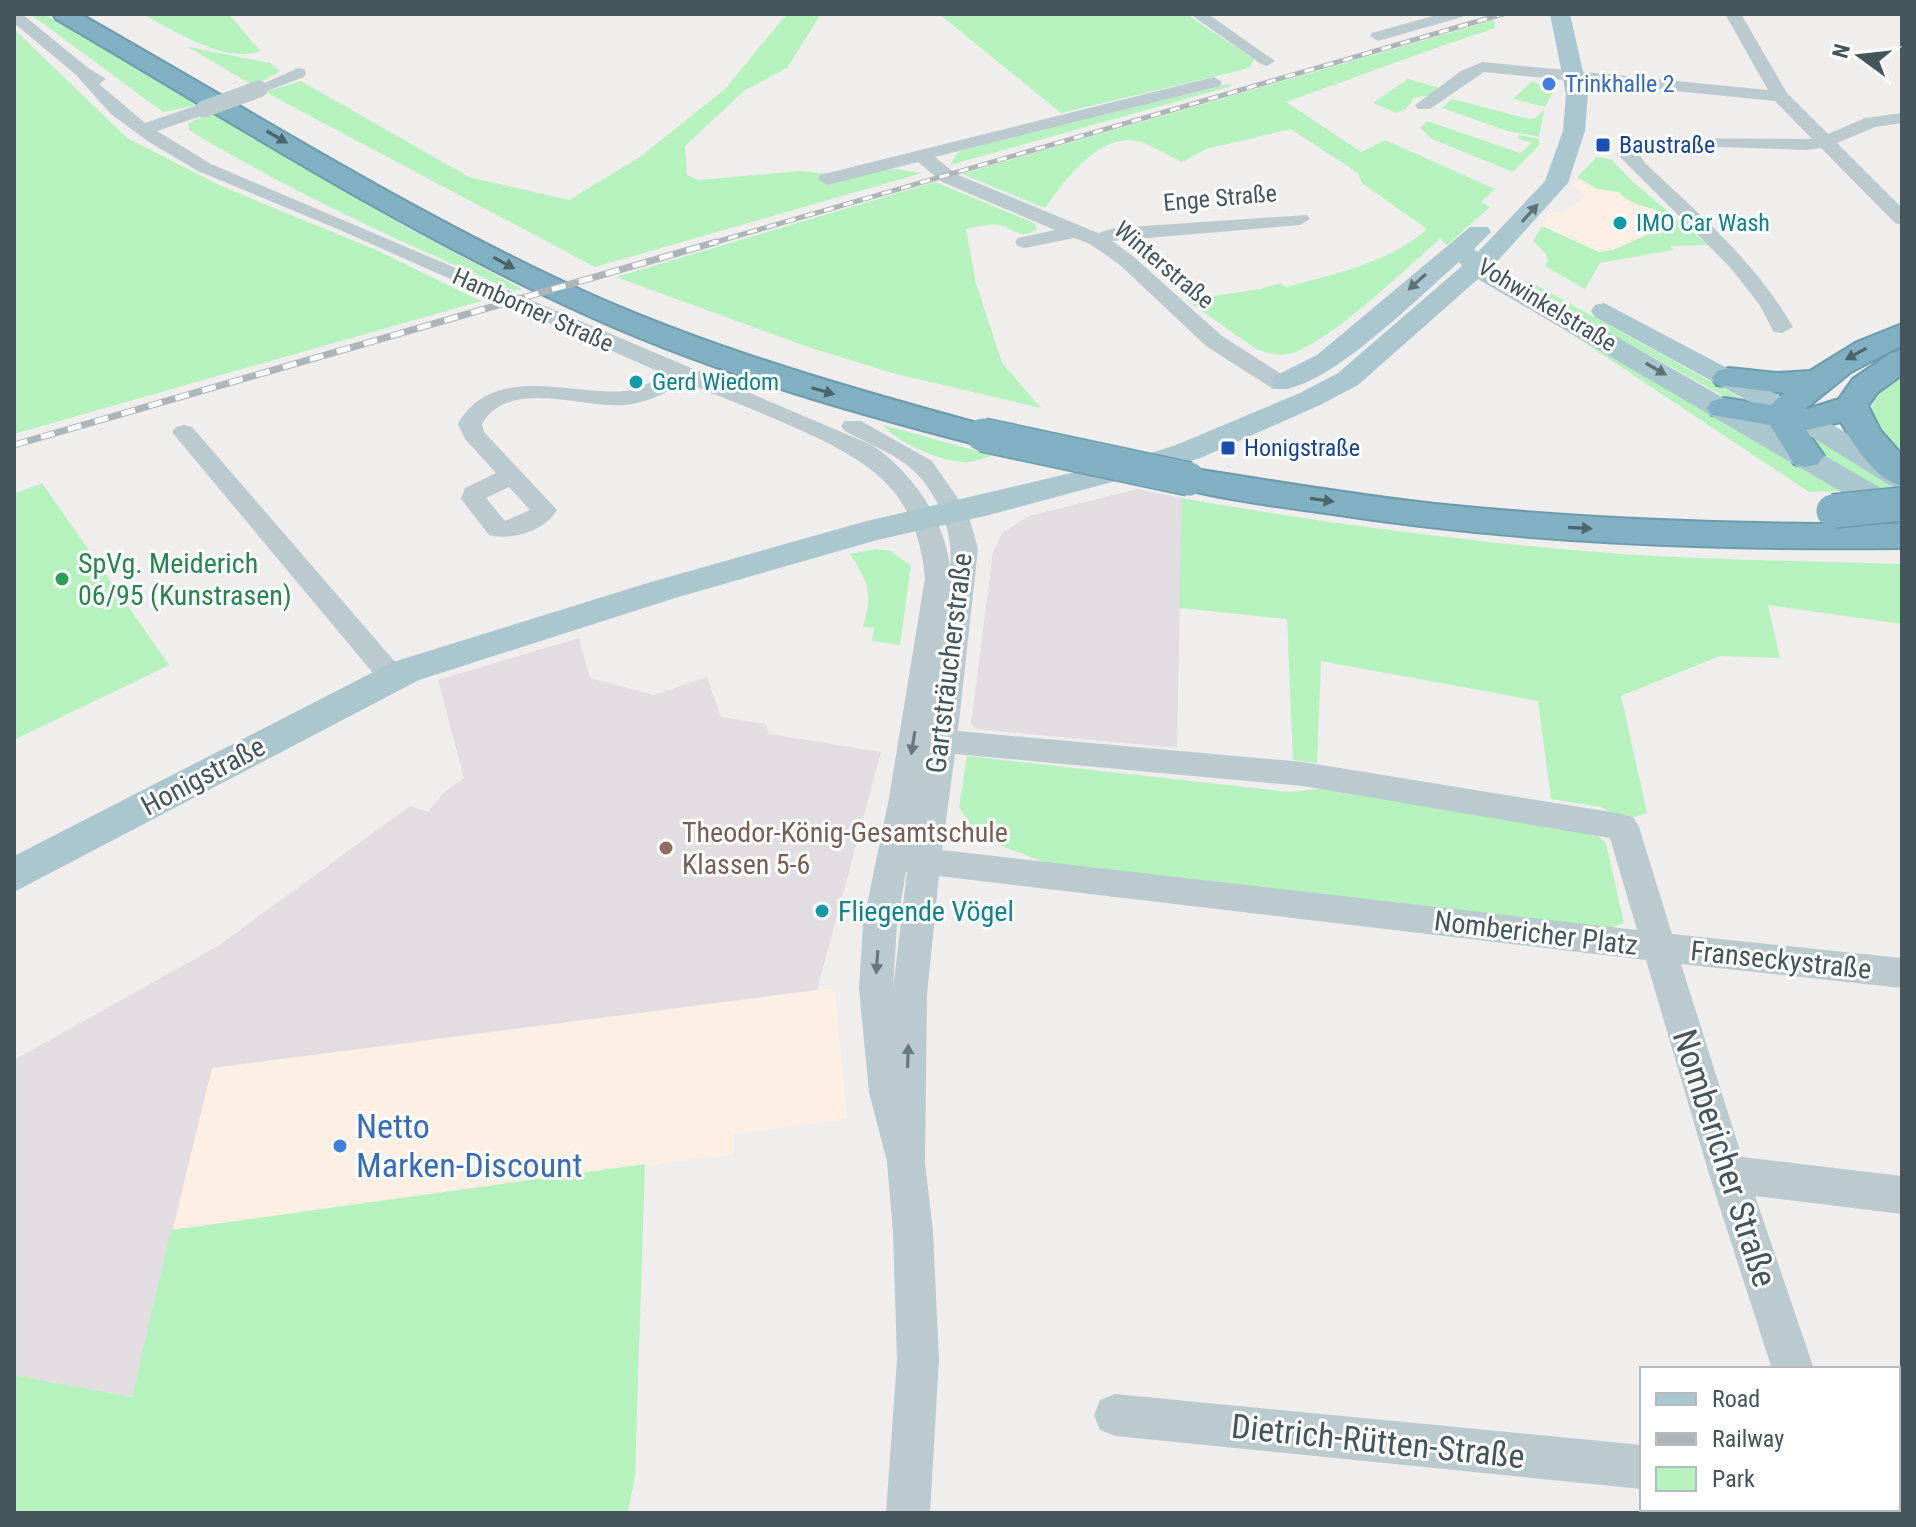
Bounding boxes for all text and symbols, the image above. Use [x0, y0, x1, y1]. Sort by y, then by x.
north arrow [1820, 16, 1900, 96]
text: N [1827, 41, 1855, 61]
place label: Trinkhalle 2 [1565, 70, 1675, 98]
marker: Trinkhalle 2 [1540, 75, 1558, 93]
one-way arrow [266, 130, 288, 144]
place label: Baustraße [1619, 131, 1715, 159]
marker: Baustraße [1594, 136, 1612, 154]
street label: Enge Straße [1162, 179, 1278, 217]
one-way arrow [1521, 204, 1539, 223]
place label: IMO Car Wash [1636, 209, 1770, 237]
marker: IMO Car Wash [1611, 214, 1629, 232]
street label: Winterstraße [1109, 215, 1219, 315]
street label: Vohwinkelstraße [1473, 253, 1621, 357]
one-way arrow [493, 257, 516, 270]
street label: Hamborner Straße [448, 262, 618, 358]
one-way arrow [1408, 273, 1428, 290]
one-way arrow [1845, 347, 1868, 361]
one-way arrow [1644, 362, 1667, 376]
place label: Gerd Wiedom [652, 368, 779, 396]
marker: Gerd Wiedom [627, 373, 645, 391]
one-way arrow [812, 385, 836, 398]
place label: Honigstraße [1244, 434, 1360, 462]
marker: Honigstraße [1219, 439, 1237, 457]
one-way arrow [1310, 494, 1335, 507]
one-way arrow [1568, 522, 1593, 535]
place label: SpVg. Meiderich 06/95 (Kunstrasen) [78, 547, 292, 612]
street label: Gartsträucherstraße [919, 551, 979, 775]
marker: SpVg. Meiderich 06/95 (Kunstrasen) [53, 570, 71, 588]
street label: Honigstraße [135, 730, 271, 822]
one-way arrow [906, 731, 919, 756]
place label: Theodor-König-Gesamtschule Klassen 5-6 [682, 816, 1008, 881]
marker: Theodor-König-Gesamtschule Klassen 5-6 [657, 839, 675, 857]
place label: Fliegende Vögel [838, 895, 1014, 928]
marker: Fliegende Vögel [813, 902, 831, 920]
street label: Nombericher Platz [1432, 904, 1640, 962]
street label: Franseckystraße [1689, 934, 1873, 986]
one-way arrow [870, 950, 883, 975]
street label: Nombericher Straße [1665, 1024, 1785, 1292]
one-way arrow [902, 1043, 915, 1068]
place label: Netto Marken-Discount [356, 1106, 583, 1185]
marker: Netto Marken-Discount [331, 1137, 349, 1155]
legend [1640, 1367, 1900, 1511]
text: Road [1712, 1385, 1760, 1413]
street label: Dietrich-Rütten-Straße [1229, 1406, 1527, 1476]
text: Railway [1712, 1425, 1784, 1453]
text: Park [1712, 1465, 1755, 1493]

